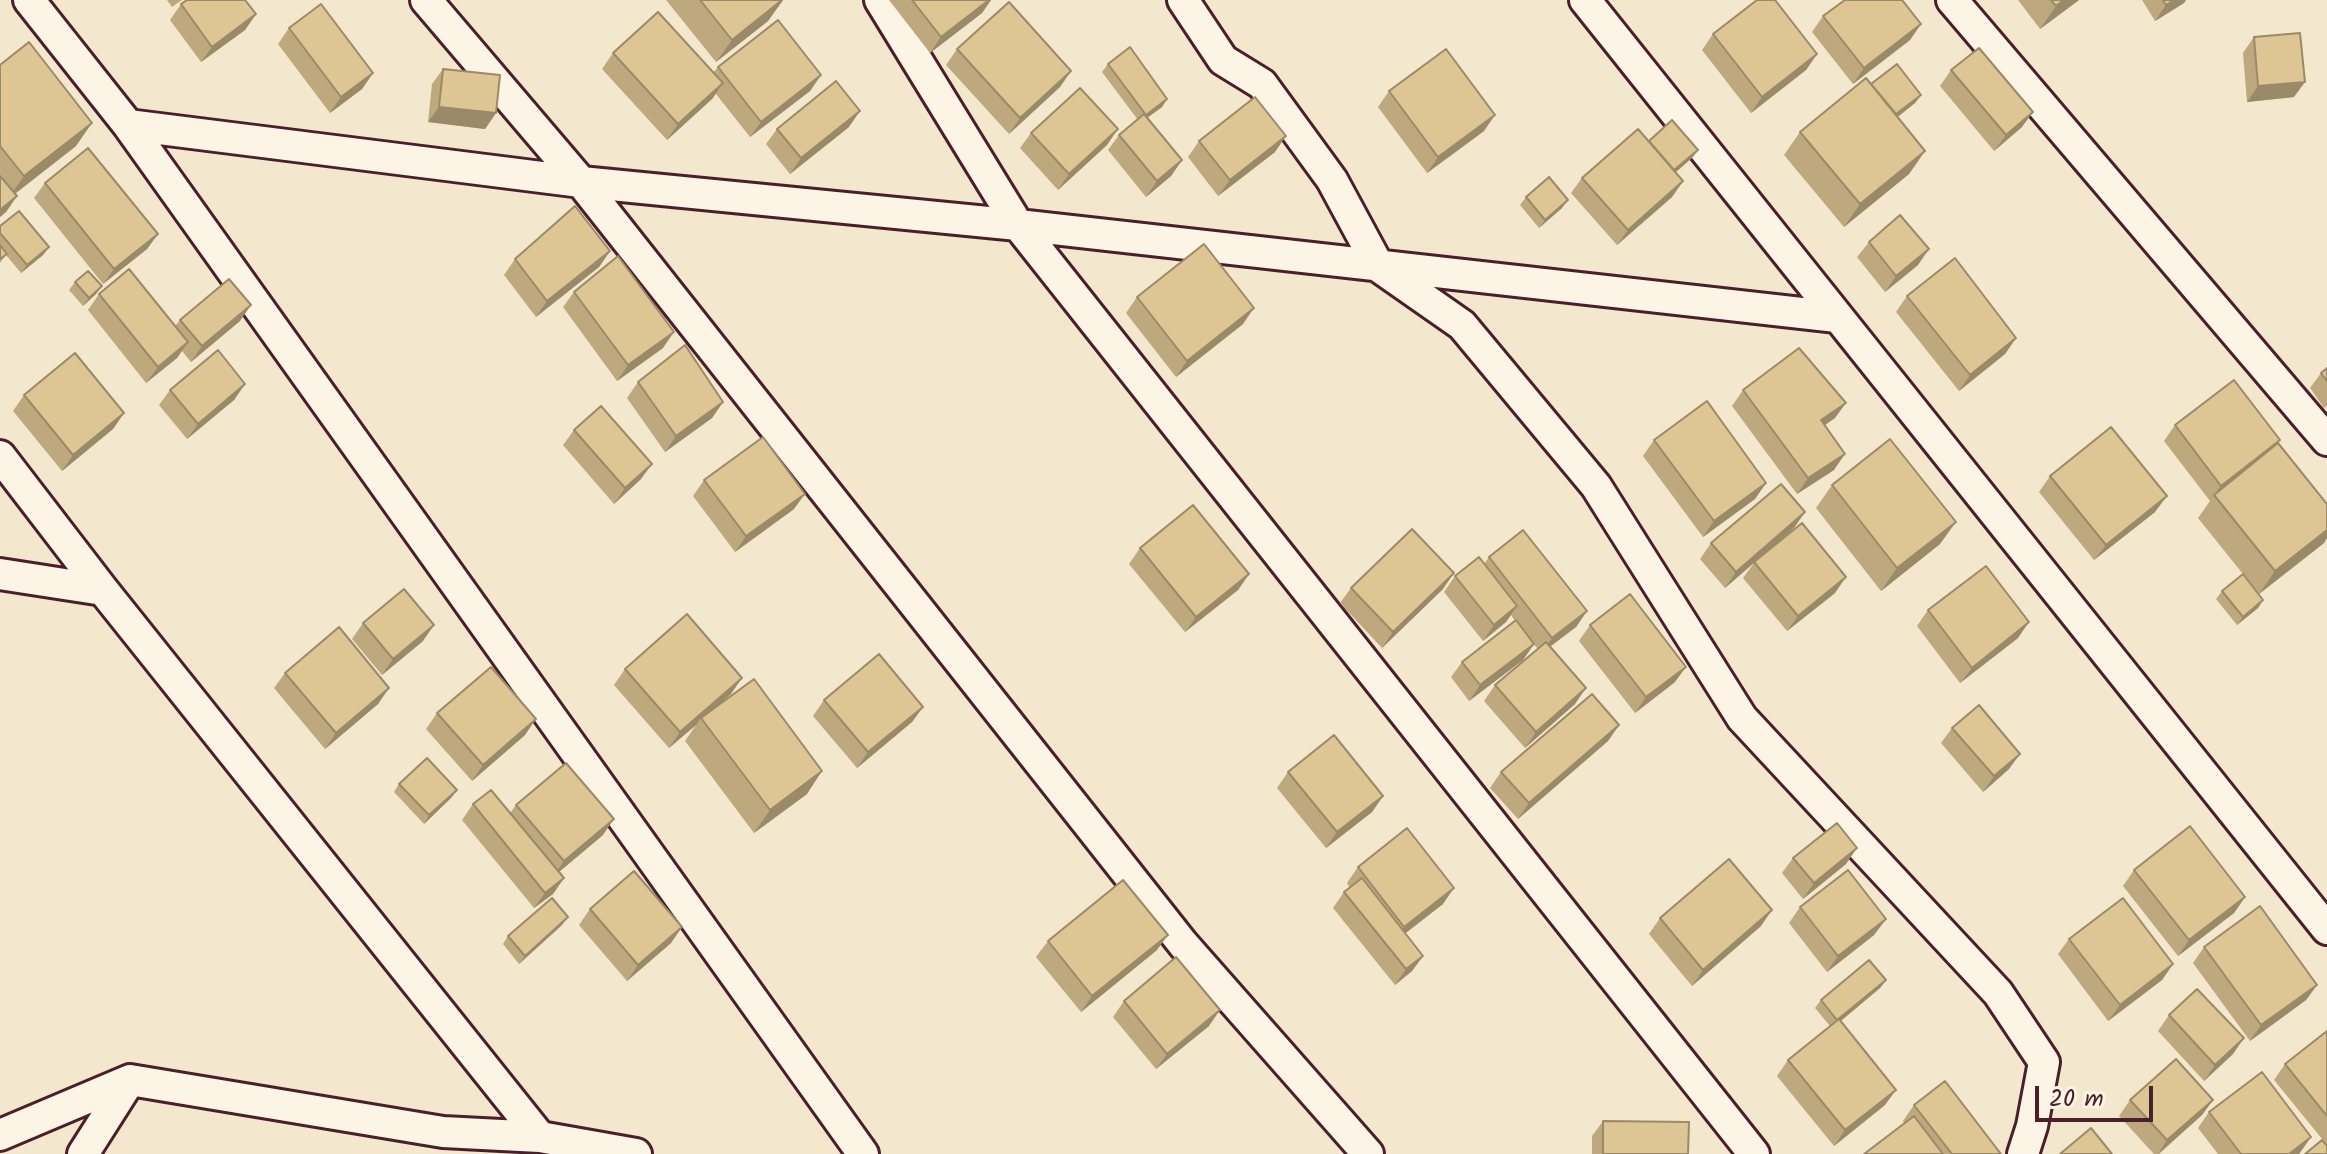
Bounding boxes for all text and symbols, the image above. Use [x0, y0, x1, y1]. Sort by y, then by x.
scale bar [2039, 1070, 2157, 1120]
text: 20 m [2049, 1080, 2104, 1119]

